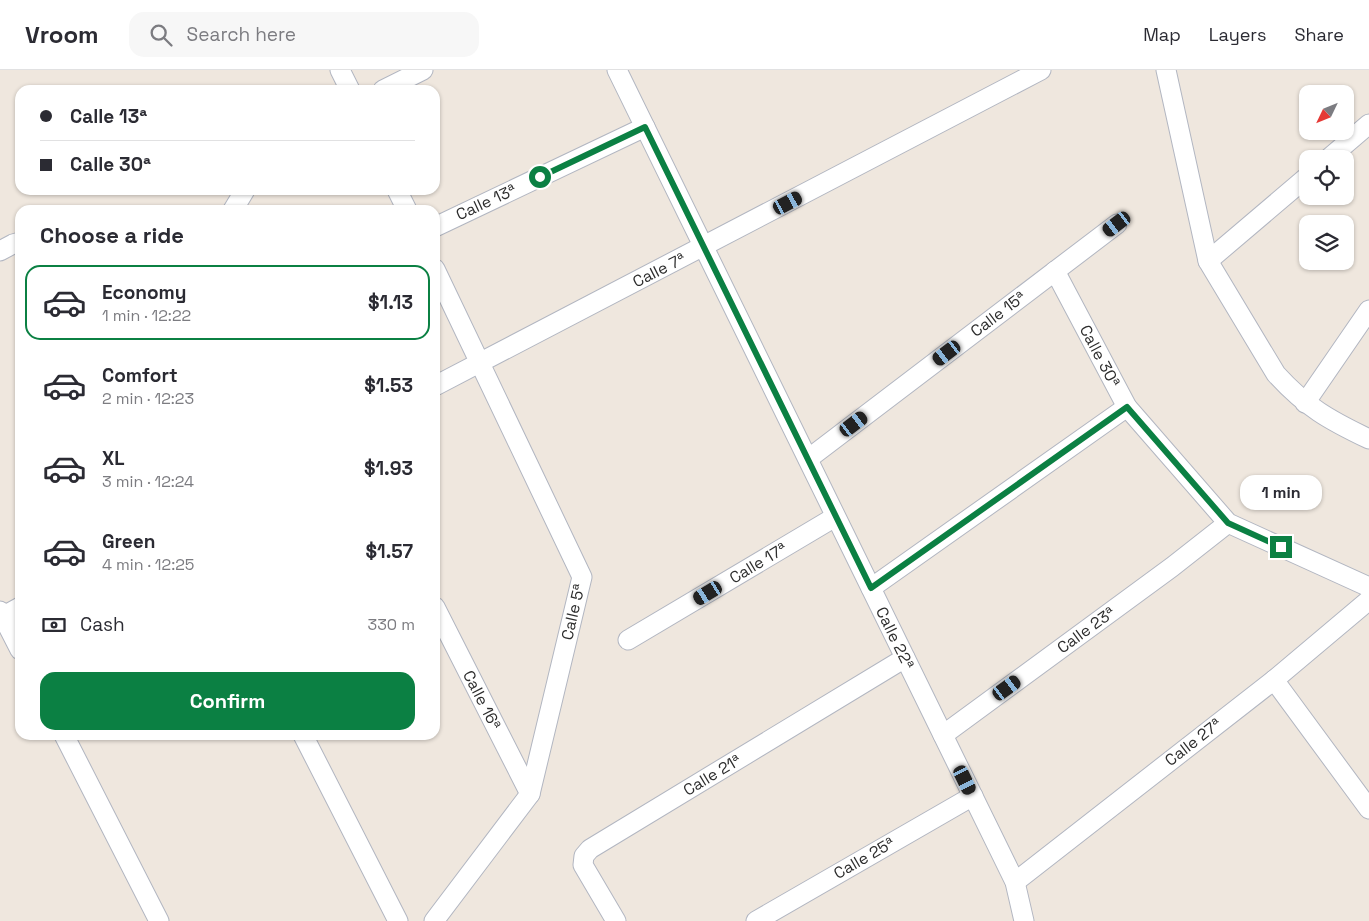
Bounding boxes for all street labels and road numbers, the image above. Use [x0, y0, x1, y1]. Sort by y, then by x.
street label: Calle 13ª [453, 179, 520, 225]
street label: Calle 7ª [629, 248, 689, 292]
street label: Calle 15ª [966, 286, 1030, 342]
street label: Calle 30ª [1075, 321, 1125, 391]
street label: Calle 17ª [725, 538, 791, 588]
street label: Calle 5ª [556, 581, 590, 642]
street label: Calle 23ª [1053, 602, 1119, 658]
street label: Calle 22ª [871, 603, 919, 673]
street label: Calle 16ª [458, 667, 506, 734]
street label: Calle 27ª [1160, 713, 1226, 771]
street label: Calle 21ª [679, 749, 745, 800]
street label: Calle 25ª [830, 832, 898, 884]

